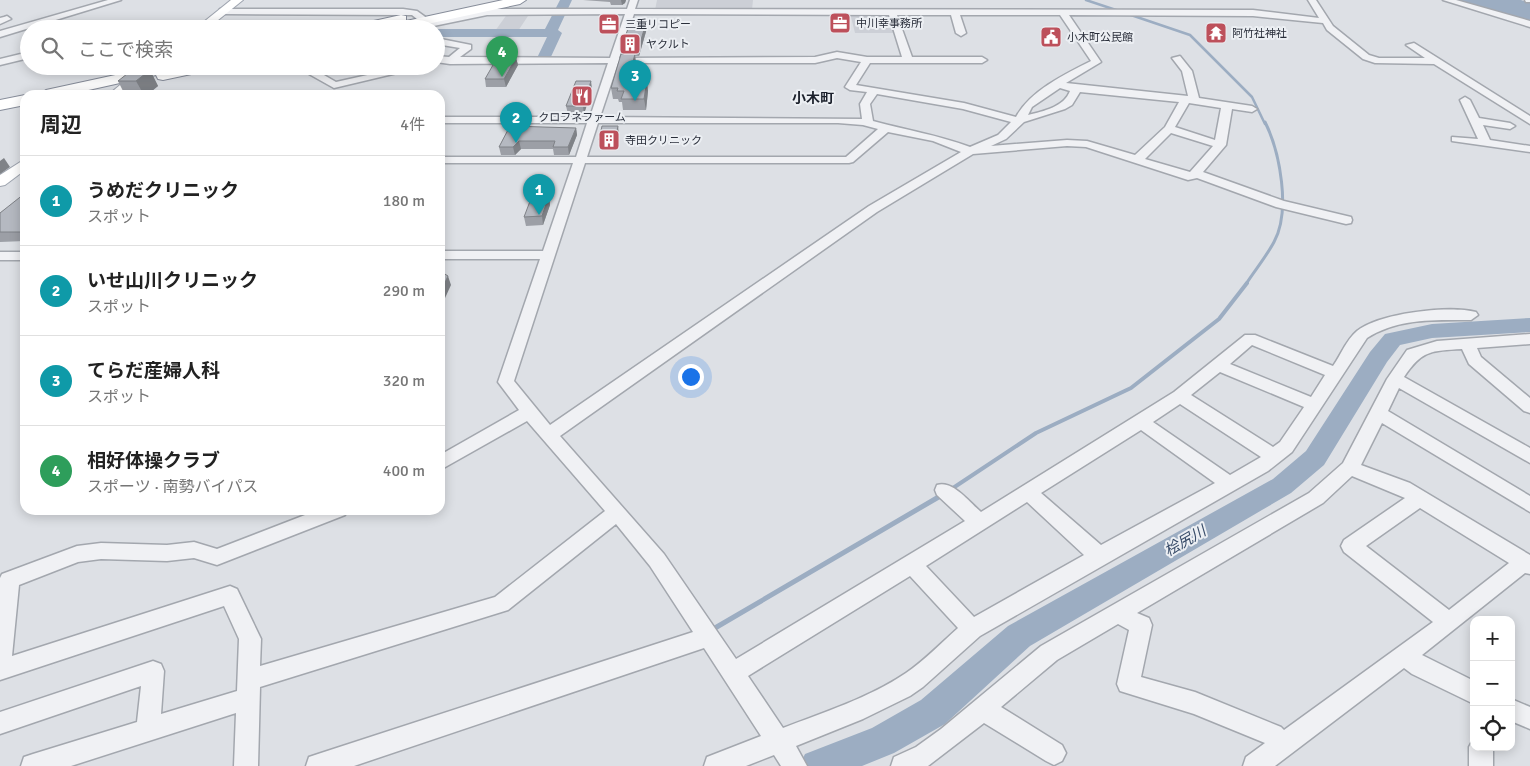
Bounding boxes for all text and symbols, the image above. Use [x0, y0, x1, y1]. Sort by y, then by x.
office icon: 中川幸事務所 [828, 11, 852, 35]
office icon: 三重リコピー [597, 12, 621, 36]
place label: 中川幸事務所 [856, 17, 923, 30]
place label: 三重リコピー [625, 18, 691, 31]
search box [20, 20, 445, 75]
temple icon: 阿竹社神社 [1204, 21, 1228, 45]
public building icon: 小木町公民館 [1039, 25, 1063, 49]
place label: 阿竹社神社 [1232, 27, 1287, 40]
place label: 小木町公民館 [1067, 31, 1133, 44]
building icon: ヤクルト [618, 32, 642, 56]
icon: search [38, 34, 66, 62]
pin: 4 [486, 36, 518, 77]
text: ここで検索 [78, 38, 173, 62]
place label: ヤクルト [646, 38, 690, 51]
pin: 3 [619, 60, 651, 101]
restaurant icon: クロフネファーム [570, 84, 594, 108]
district label: 小木町 [792, 90, 834, 107]
pin: 2 [500, 102, 532, 143]
place label: クロフネファーム [538, 111, 626, 124]
text: 周辺 [40, 112, 82, 138]
text: 4件 [400, 115, 425, 135]
building icon: 寺田クリニック [597, 128, 621, 152]
place label: 寺田クリニック [625, 134, 702, 147]
pin: 1 [523, 174, 555, 215]
text: うめだクリニック [87, 179, 239, 203]
text: 1 [52, 191, 60, 211]
text: 180 m [383, 191, 425, 211]
text: スポット [87, 207, 151, 227]
text: いせ山川クリニック [87, 269, 258, 293]
text: 2 [52, 281, 60, 301]
text: 290 m [383, 281, 425, 301]
text: スポット [87, 297, 151, 317]
text: てらだ産婦人科 [87, 359, 220, 383]
your location [678, 364, 704, 390]
text: 3 [52, 371, 60, 391]
text: 320 m [383, 371, 425, 391]
text: スポット [87, 387, 151, 407]
text: 相好体操クラブ [87, 449, 220, 473]
text: 4 [52, 461, 60, 481]
text: 400 m [383, 461, 425, 481]
text: スポーツ · 南勢バイパス [87, 477, 258, 497]
water label: 桧尻川 [1161, 521, 1211, 560]
map controls [1470, 616, 1515, 751]
button: + [1470, 616, 1515, 661]
button: − [1470, 661, 1515, 706]
button: locate [1470, 706, 1515, 751]

